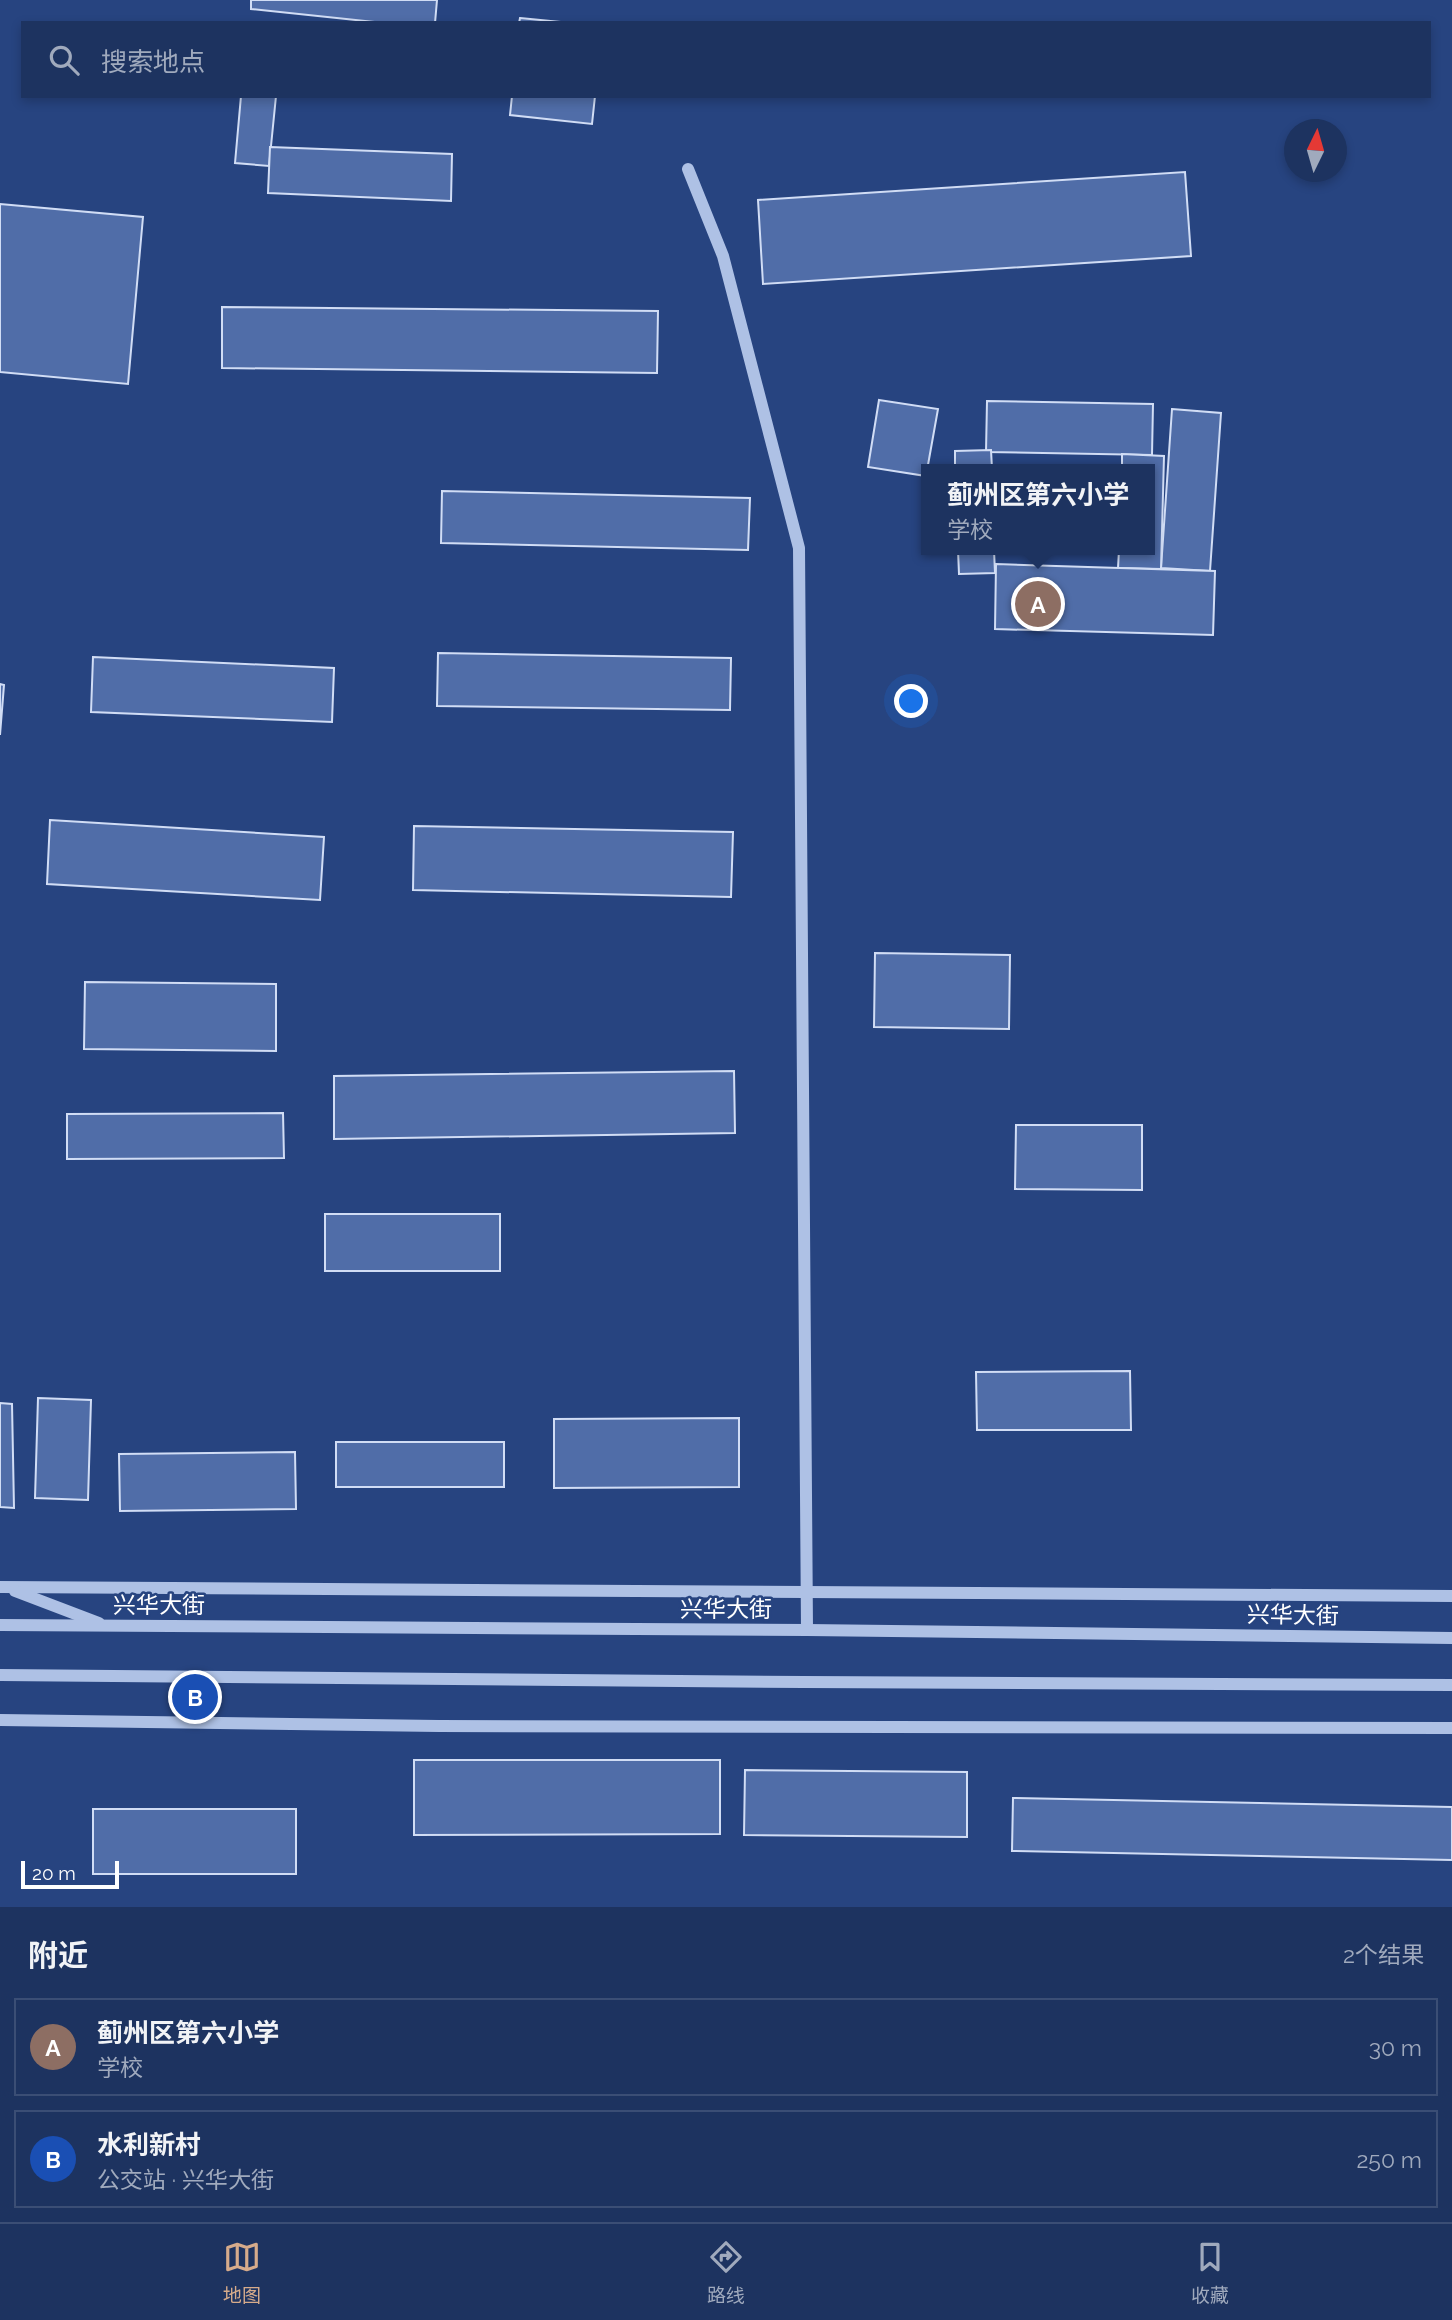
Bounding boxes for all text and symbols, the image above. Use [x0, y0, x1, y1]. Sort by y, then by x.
search box [21, 21, 1431, 98]
icon: search [45, 41, 83, 79]
text: 搜索地点 [101, 47, 205, 77]
north arrow [1284, 119, 1347, 182]
popup [921, 464, 1155, 555]
text: 蓟州区第六小学 [947, 480, 1129, 510]
text: 学校 [947, 516, 993, 543]
pin: A [1015, 578, 1061, 630]
your location [894, 684, 928, 718]
street label: 兴华大街 [113, 1591, 205, 1618]
street label: 兴华大街 [680, 1595, 772, 1622]
street label: 兴华大街 [1247, 1600, 1339, 1629]
pin: B [172, 1671, 218, 1723]
scale bar [21, 1858, 119, 1890]
text: 20 m [32, 1862, 76, 1884]
text: 附近 [28, 1938, 88, 1973]
text: 2个结果 [1343, 1941, 1424, 1968]
text: 蓟州区第六小学 [97, 2018, 279, 2048]
text: A [45, 2034, 61, 2061]
text: 30 m [1369, 2034, 1422, 2061]
text: 学校 [97, 2054, 143, 2081]
text: 水利新村 [97, 2130, 201, 2160]
text: B [45, 2146, 61, 2173]
text: 250 m [1356, 2146, 1422, 2173]
text: 公交站 · 兴华大街 [97, 2166, 274, 2193]
tab: 地图 [223, 2238, 261, 2307]
tab: 路线 [707, 2238, 745, 2307]
tab: 收藏 [1191, 2238, 1229, 2307]

